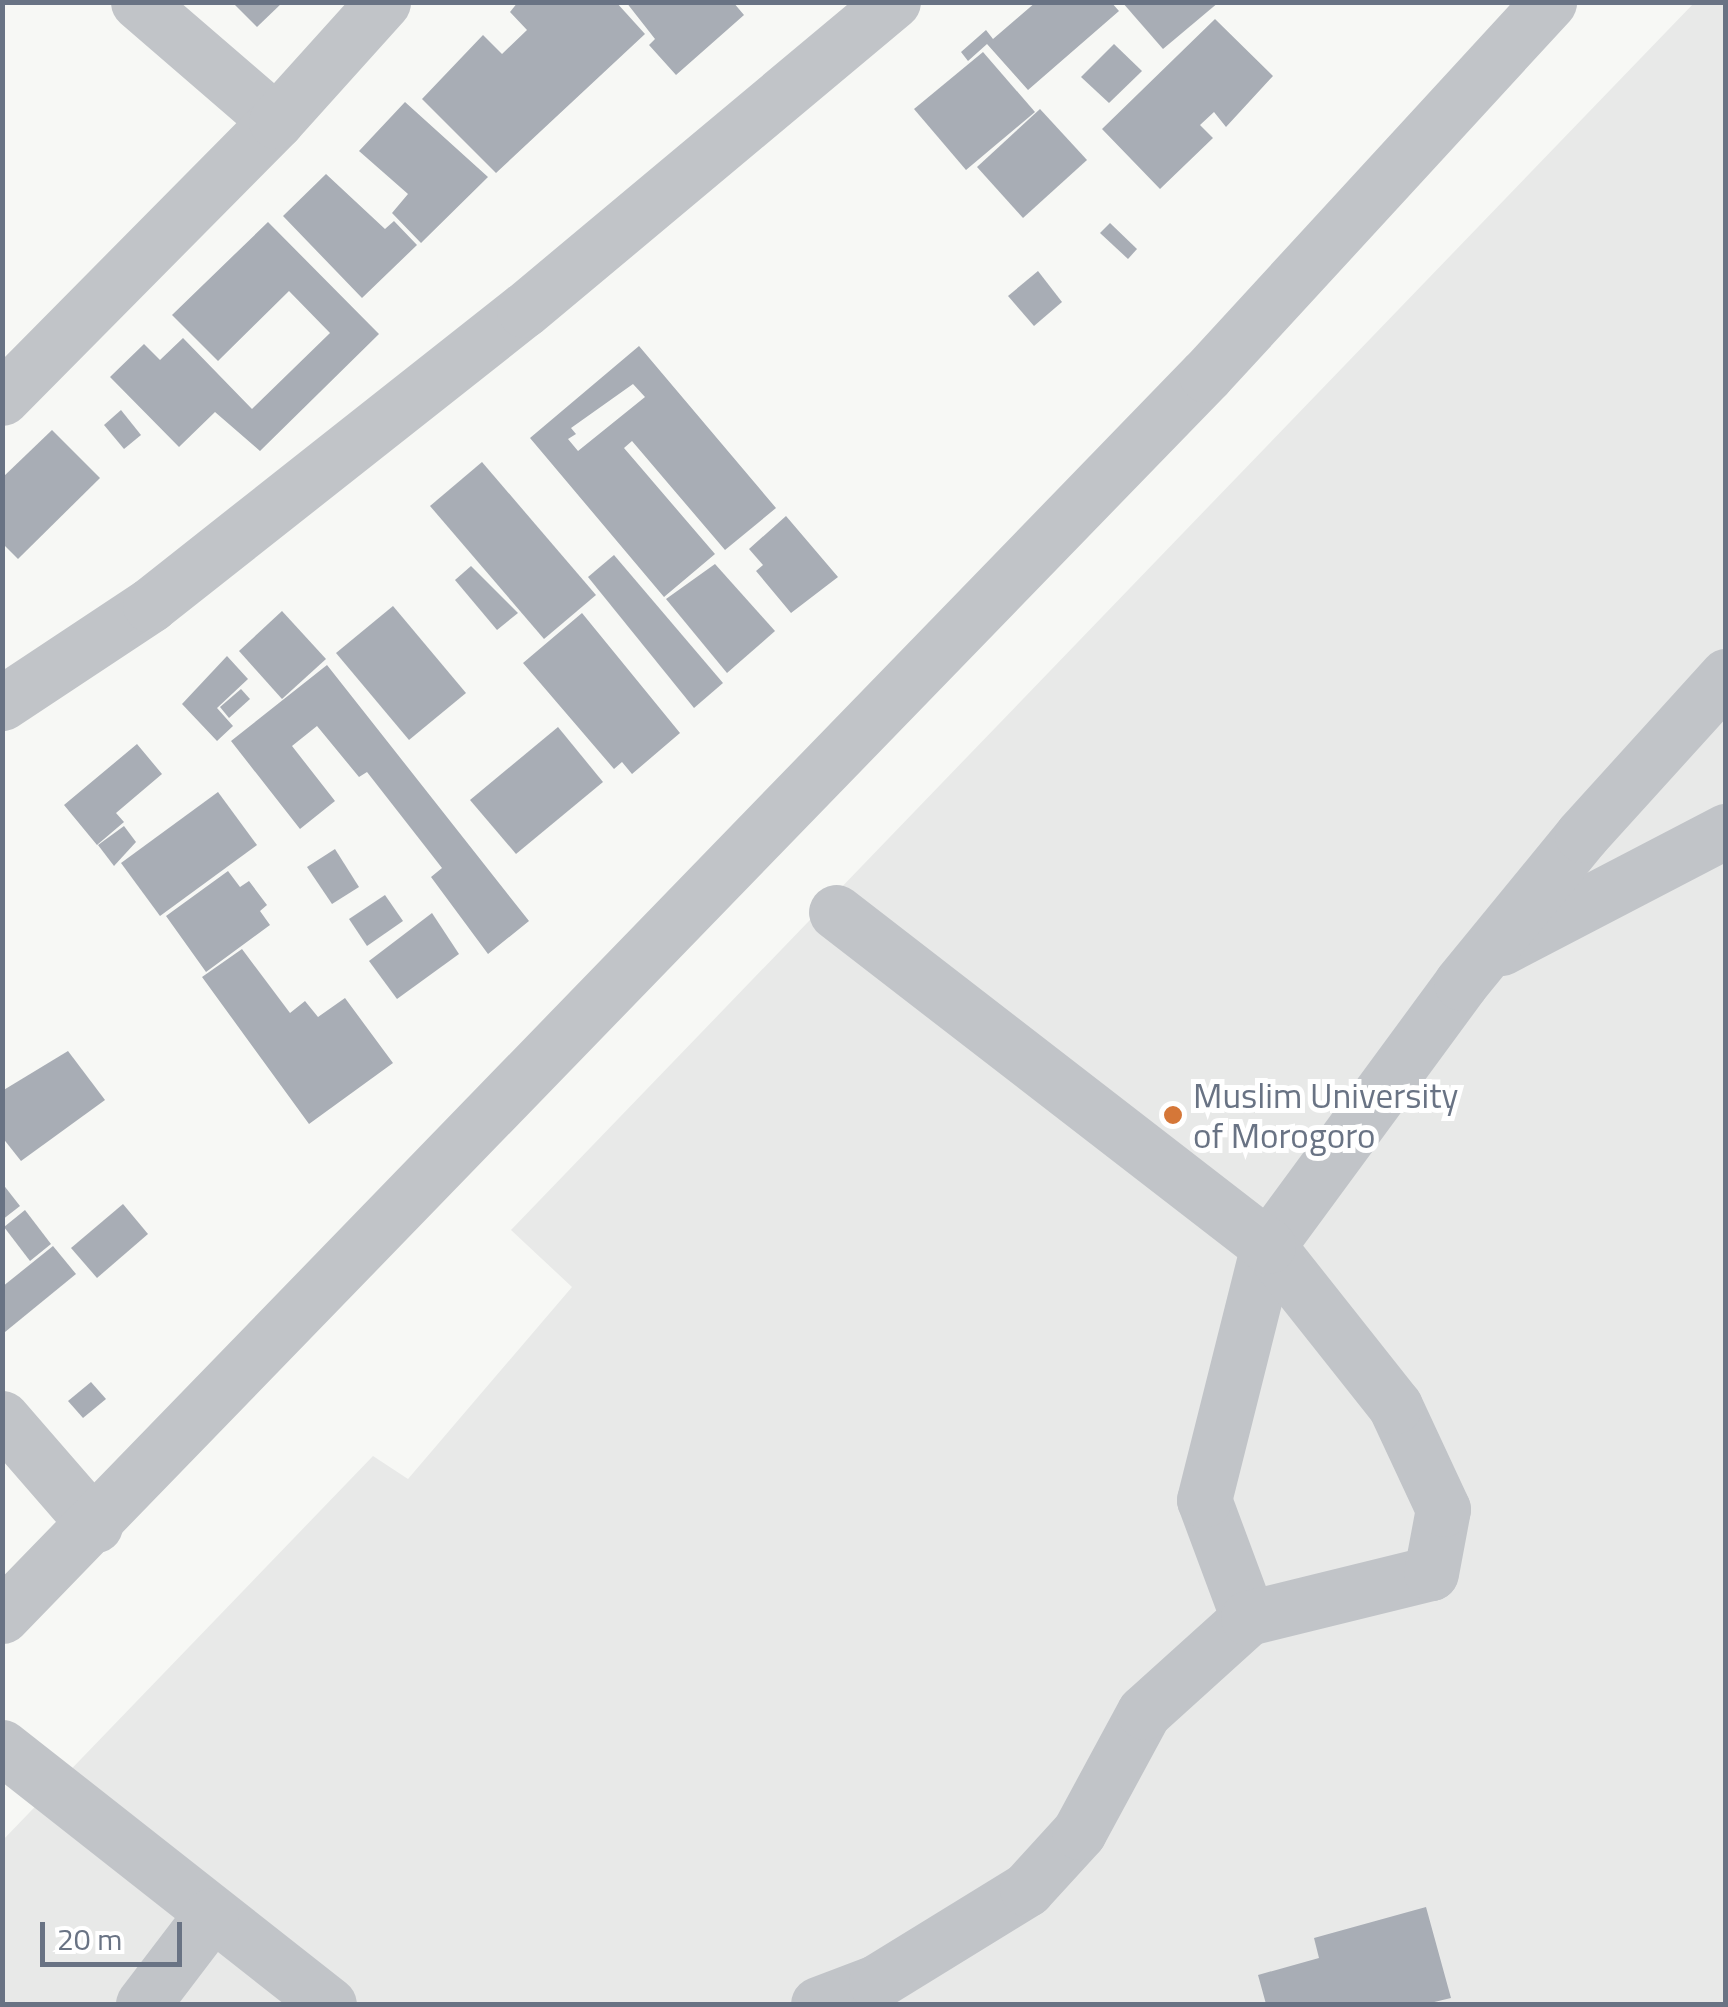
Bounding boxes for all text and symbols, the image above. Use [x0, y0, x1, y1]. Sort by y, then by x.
place label: Muslim University of Morogoro [1193, 1074, 1458, 1156]
marker: Muslim University of Morogoro [1162, 1104, 1184, 1126]
scale bar [45, 1902, 188, 1964]
text: 20 m [57, 1916, 122, 1962]

